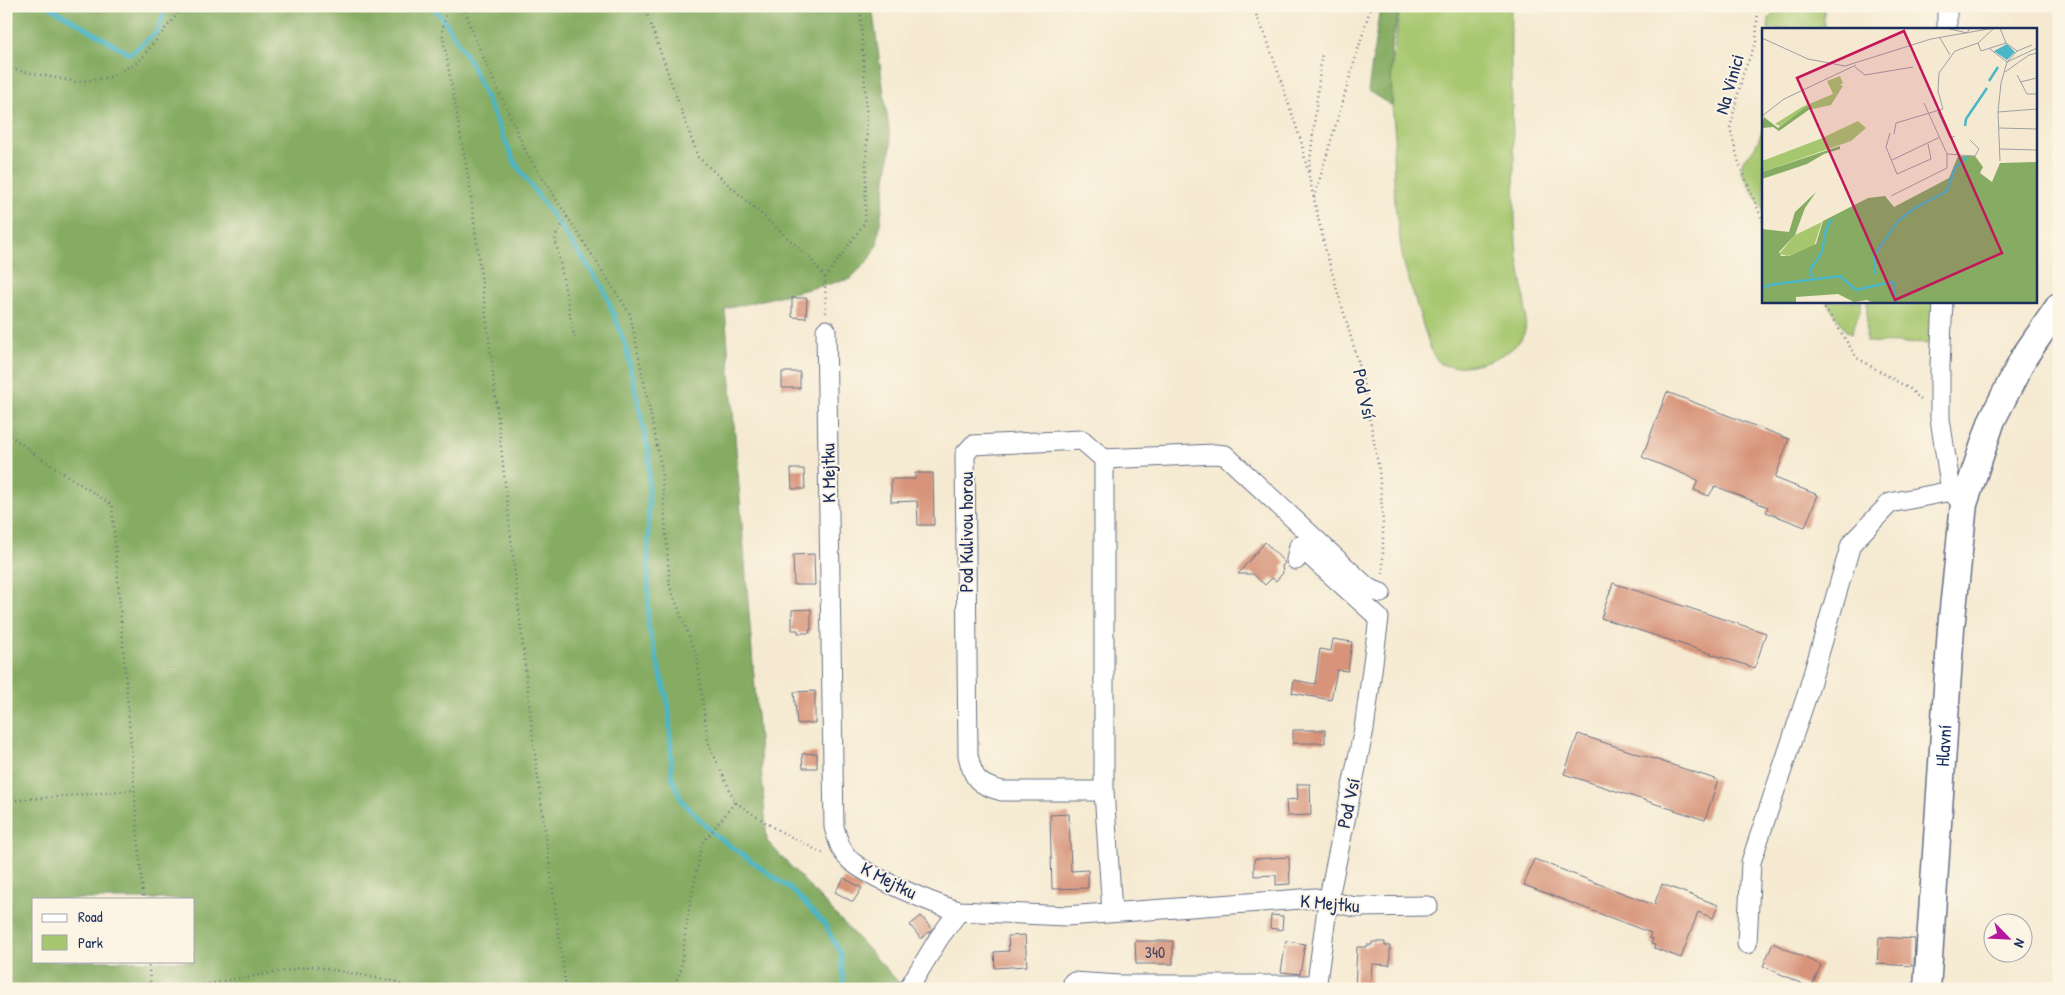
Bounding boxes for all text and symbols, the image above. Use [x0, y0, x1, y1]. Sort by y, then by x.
inset map [1762, 28, 2038, 302]
street label: Na Vinici [1708, 51, 1750, 117]
street label: Pod Vsí [1347, 366, 1383, 422]
street label: K Mejtku [814, 443, 842, 503]
street label: Pod Kulivou horou [953, 471, 979, 592]
street label: Hlavní [1929, 724, 1958, 767]
street label: Pod Vsí [1330, 775, 1366, 831]
street label: K Mejtku [857, 855, 922, 905]
street label: K Mejtku [1299, 887, 1361, 919]
legend [32, 898, 195, 962]
text: Road [78, 906, 103, 927]
north arrow [1982, 912, 2032, 962]
text: Park [78, 932, 103, 953]
text: N [2010, 936, 2031, 951]
house number: 340 [1145, 941, 1165, 963]

